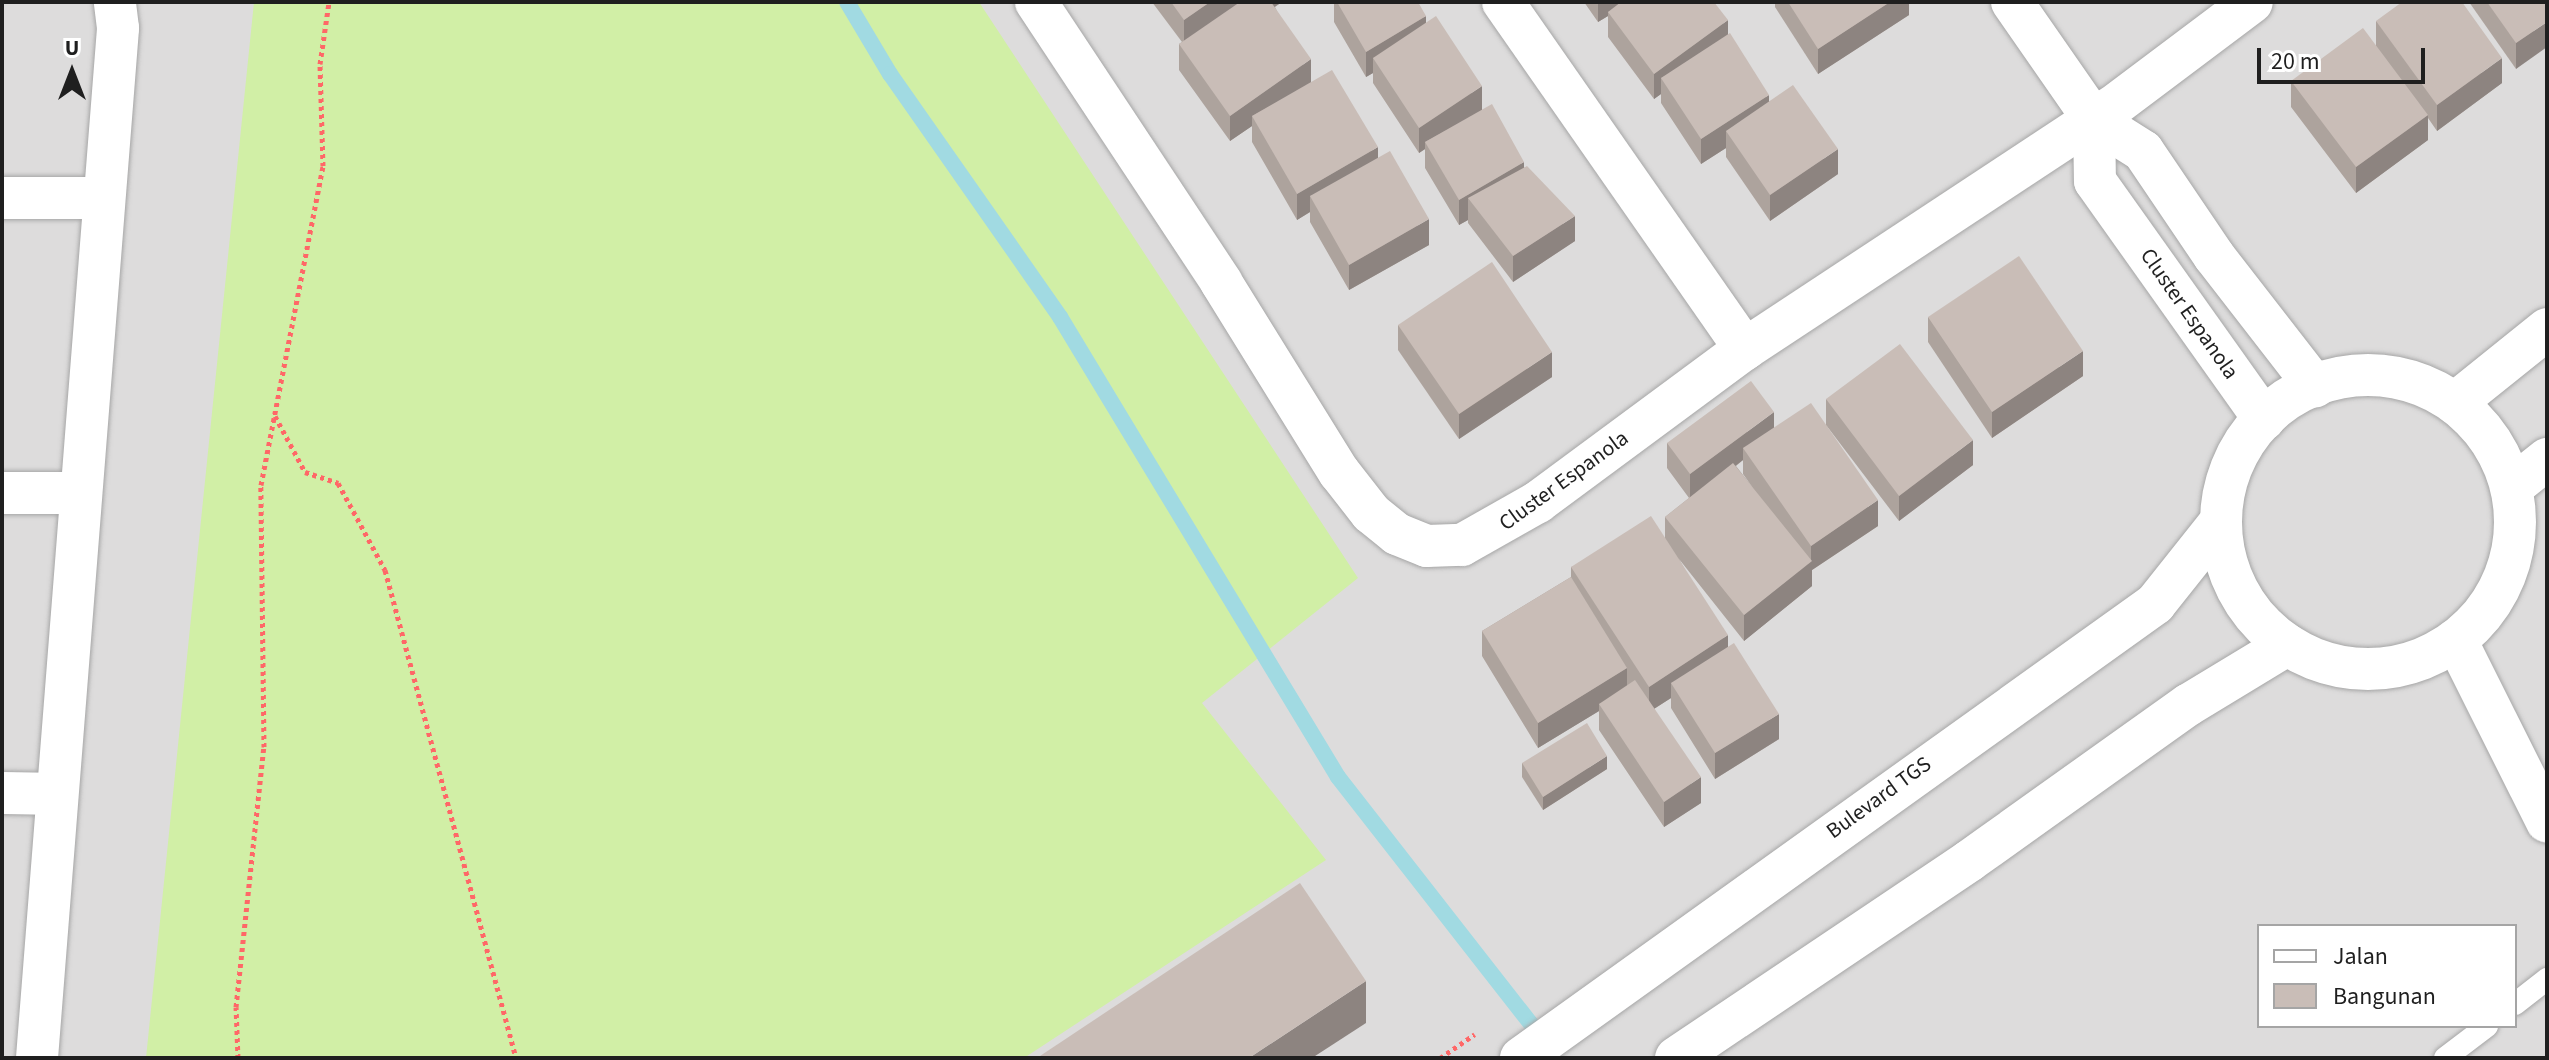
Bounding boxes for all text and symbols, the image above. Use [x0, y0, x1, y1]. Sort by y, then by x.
north arrow [32, 32, 112, 112]
text: U [65, 32, 79, 64]
scale bar [2261, 32, 2429, 82]
text: 20 m [2271, 44, 2320, 79]
street label: Cluster Espanola [2134, 244, 2244, 384]
street label: Cluster Espanola [1494, 425, 1634, 537]
street label: Bulevard TGS [1821, 751, 1937, 845]
legend [2257, 924, 2517, 1028]
text: Jalan [2333, 939, 2388, 974]
text: Bangunan [2333, 979, 2436, 1014]

